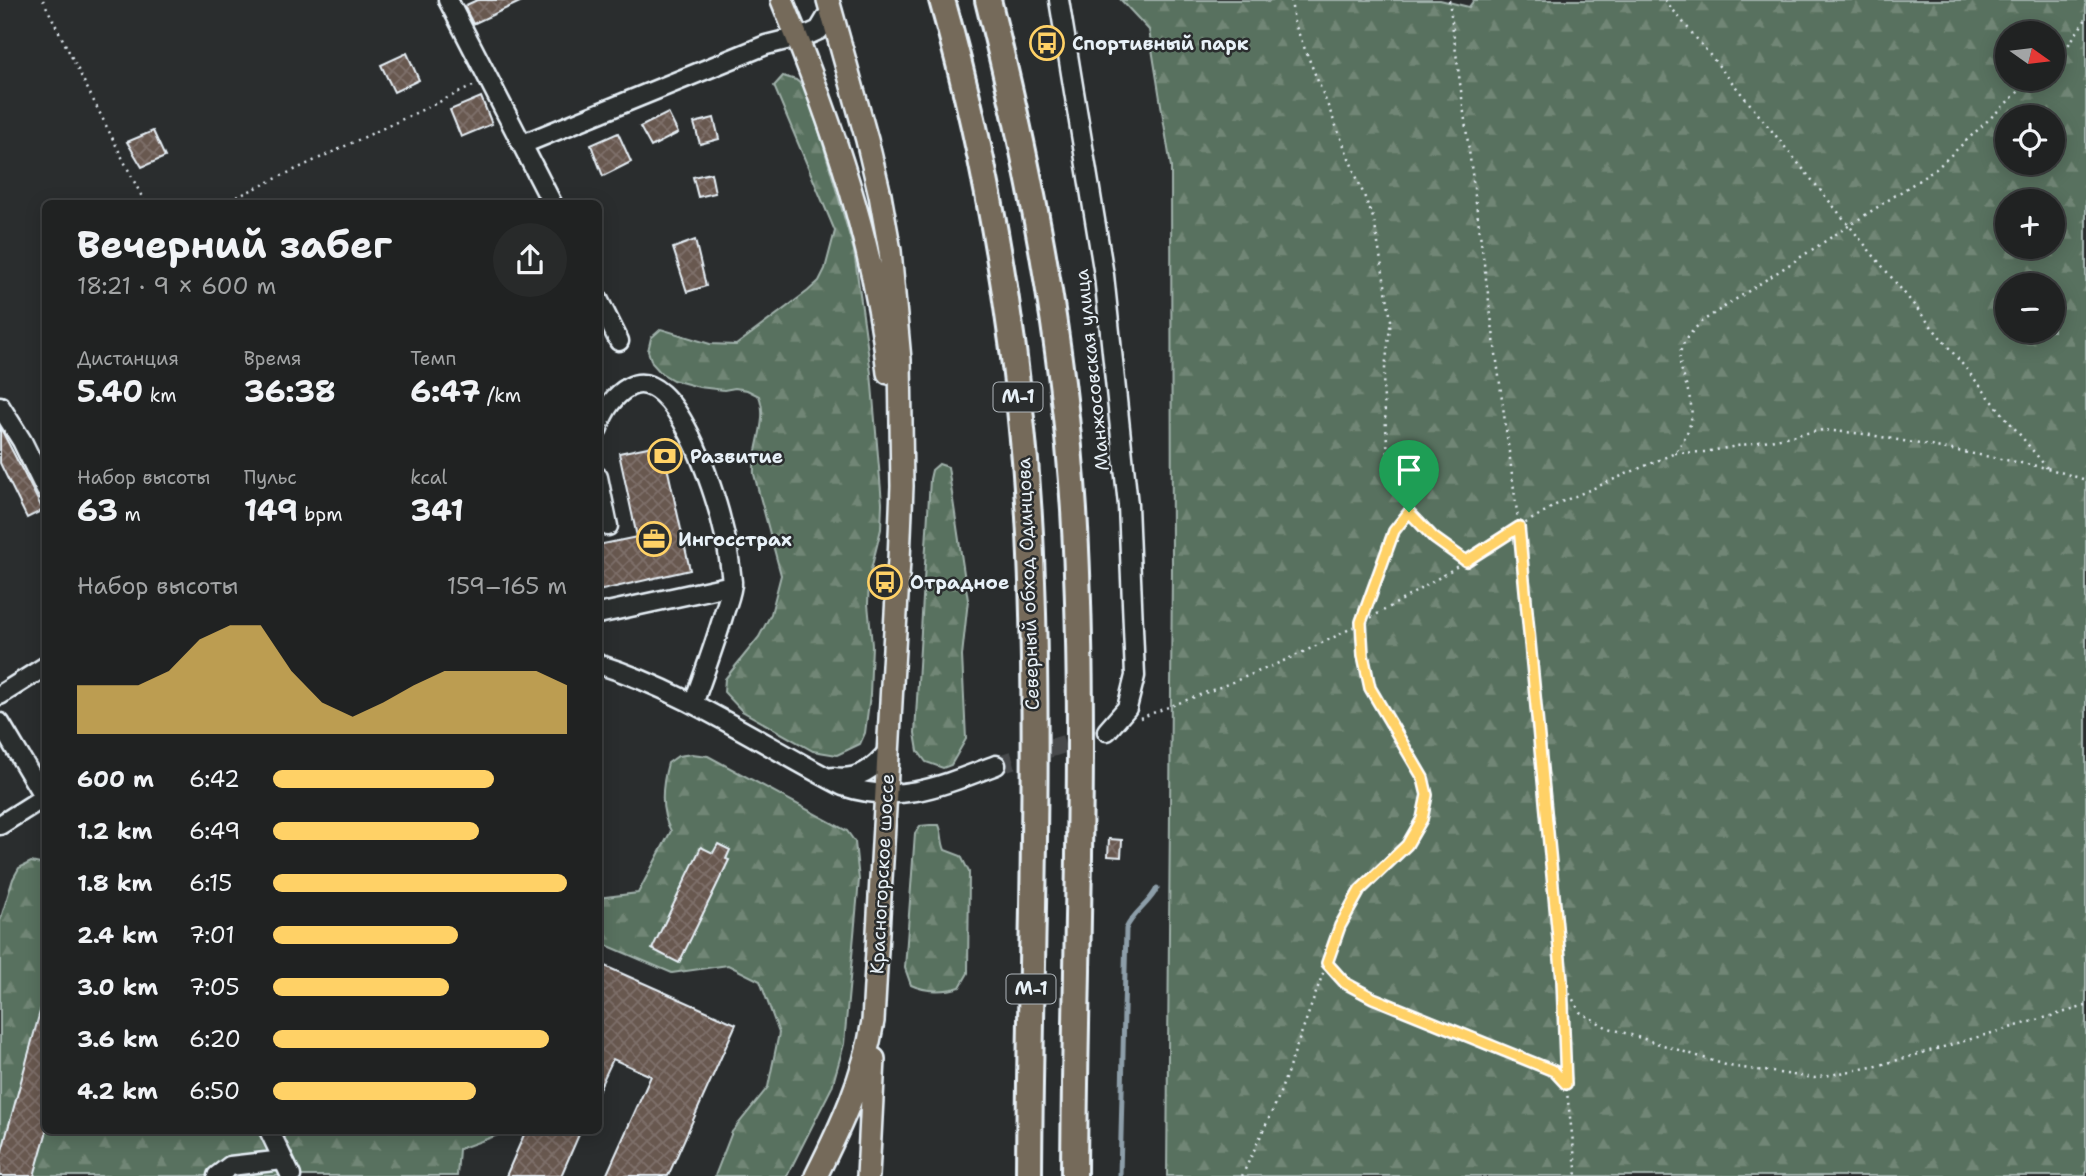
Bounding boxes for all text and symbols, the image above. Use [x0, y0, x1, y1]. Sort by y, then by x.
north arrow [1995, 21, 2065, 91]
map controls [1995, 21, 2065, 343]
bus stop icon: Спортивный парк [1028, 24, 1066, 62]
place label: Спортивный парк [1072, 31, 1249, 56]
button: locate [1995, 105, 2065, 175]
button: + [1995, 189, 2065, 259]
text: Вечерний забег [77, 219, 392, 270]
button: share [493, 223, 567, 297]
street label: Манжосовская улица [1069, 268, 1115, 472]
text: 18:21 · 9 × 600 m [77, 271, 276, 301]
button: − [1995, 273, 2065, 343]
text: Дистанция [77, 346, 179, 371]
text: Время [244, 346, 302, 371]
text: Темп [410, 346, 456, 371]
text: 5.40 [77, 371, 143, 412]
text: 36:38 [244, 371, 336, 412]
text: 6:47 [410, 371, 481, 412]
road number: М-1 [993, 382, 1042, 412]
text: km [143, 383, 177, 408]
text: /km [481, 383, 521, 408]
bank icon: Развитие [646, 437, 684, 475]
pin [1379, 440, 1439, 512]
place label: Развитие [690, 444, 783, 469]
icon: arrive [1390, 451, 1428, 489]
street label: Северный обход Одинцова [1011, 457, 1045, 711]
text: Набор высоты [77, 465, 210, 490]
text: Пульс [244, 465, 297, 490]
text: kcal [410, 465, 447, 490]
text: 63 [77, 490, 118, 531]
text: 149 [244, 490, 298, 531]
text: 341 [410, 490, 464, 531]
text: m [118, 502, 141, 527]
text: bpm [298, 502, 343, 527]
office icon: Ингосстрах [635, 520, 673, 558]
place label: Ингосстрах [678, 527, 792, 552]
bus stop icon: Отрадное [866, 563, 904, 601]
place label: Отрадное [910, 570, 1009, 595]
text: Набор высоты [77, 571, 238, 601]
text: 159–165 m [447, 571, 567, 601]
text: 600 m [77, 764, 154, 794]
text: 6:42 [189, 764, 240, 794]
street label: Красногорское шоссе [864, 773, 900, 975]
text: 1.2 km [77, 816, 153, 846]
text: 6:49 [189, 816, 240, 846]
text: 1.8 km [77, 868, 152, 898]
text: 6:15 [189, 868, 232, 898]
text: 2.4 km [77, 920, 158, 950]
text: 7:01 [189, 920, 235, 950]
text: 3.0 km [77, 972, 158, 1002]
text: 7:05 [189, 972, 240, 1002]
road number: М-1 [1006, 974, 1056, 1004]
text: 3.6 km [77, 1024, 158, 1054]
text: 6:20 [189, 1024, 241, 1054]
text: 4.2 km [77, 1076, 158, 1106]
text: 6:50 [189, 1076, 240, 1106]

